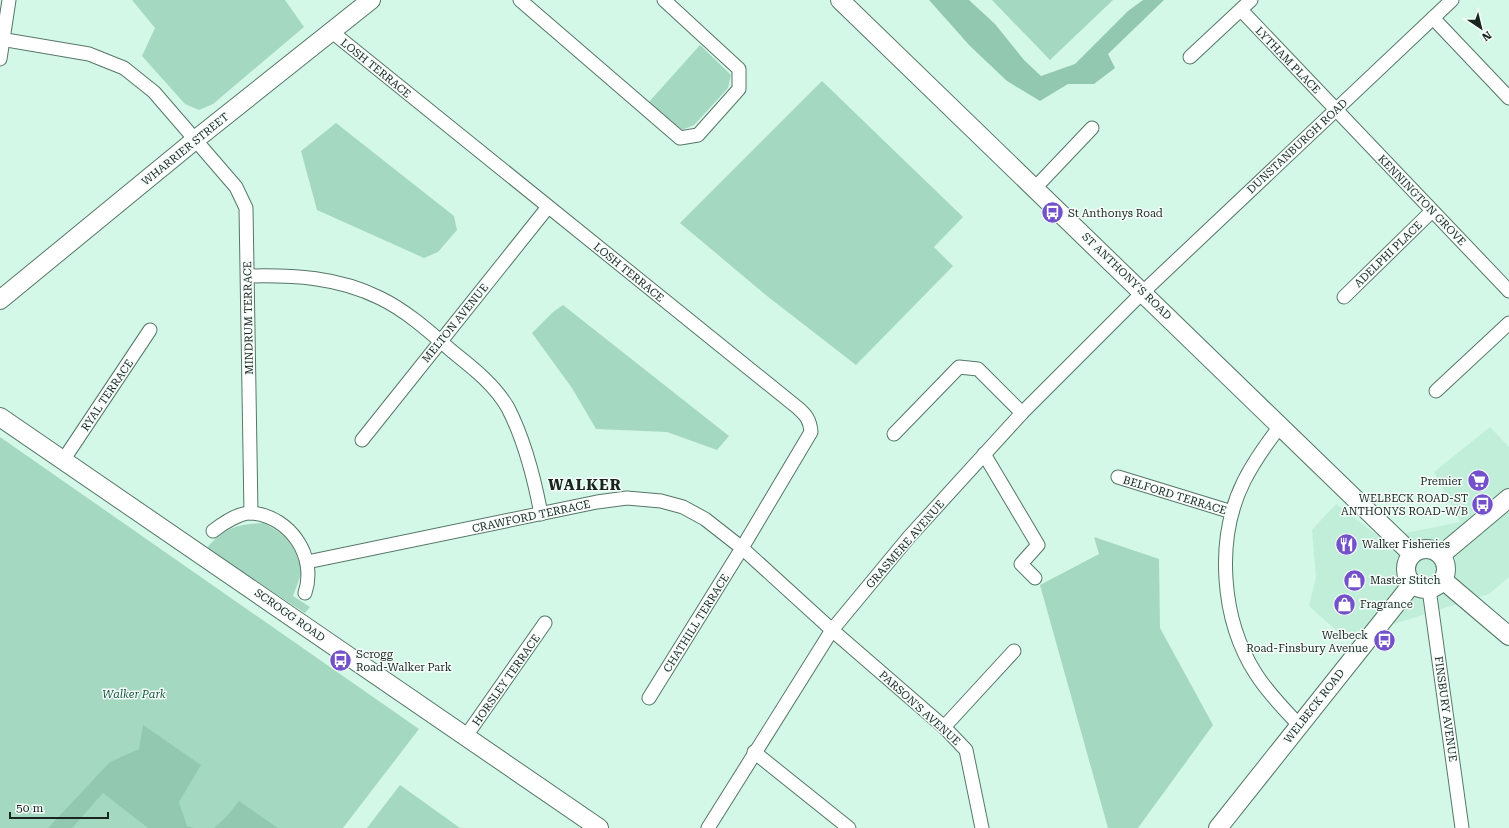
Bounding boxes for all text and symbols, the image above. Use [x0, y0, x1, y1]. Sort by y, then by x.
north arrow [1461, 8, 1501, 48]
street label: LYTHAM PLACE [1253, 24, 1323, 96]
text: N [1479, 28, 1494, 44]
street label: LOSH TERRACE [338, 36, 413, 101]
street label: DUNSTANBURGH ROAD [1244, 96, 1350, 196]
street label: WHARRIER STREET [139, 110, 231, 188]
street label: KENNINGTON GROVE [1375, 152, 1468, 248]
bus stop icon: St Anthonys Road [1039, 200, 1065, 226]
place label: St Anthonys Road [1068, 207, 1163, 220]
street label: ADELPHI PLACE [1352, 219, 1425, 290]
street label: ST ANTHONY'S ROAD [1079, 230, 1174, 323]
street label: LOSH TERRACE [591, 240, 666, 305]
street label: MINDRUM TERRACE [241, 261, 256, 375]
street label: MELTON AVENUE [420, 281, 491, 365]
street label: RYAL TERRACE [79, 357, 136, 434]
supermarket icon: Premier [1465, 468, 1491, 494]
street label: BELFORD TERRACE [1121, 474, 1228, 517]
place label: Premier [1420, 475, 1462, 488]
district label: WALKER [548, 476, 622, 494]
bus stop icon: WELBECK ROAD-ST ANTHONYS ROAD-W/B [1470, 491, 1496, 517]
place label: WELBECK ROAD-ST ANTHONYS ROAD-W/B [1341, 492, 1468, 518]
street label: CRAWFORD TERRACE [471, 498, 591, 535]
street label: GRASMERE AVENUE [864, 498, 947, 591]
restaurant icon: Walker Fisheries [1333, 531, 1359, 557]
place label: Walker Fisheries [1362, 538, 1450, 551]
shop icon: Master Stitch [1342, 567, 1368, 593]
street label: CHATHILL TERRACE [661, 572, 732, 675]
place label: Master Stitch [1370, 574, 1441, 587]
street label: SCROGG ROAD [252, 586, 327, 645]
shop icon: Fragrance [1331, 591, 1357, 617]
place label: Fragrance [1360, 598, 1413, 611]
bus stop icon: Welbeck Road-Finsbury Avenue [1371, 628, 1397, 654]
place label: Welbeck Road-Finsbury Avenue [1246, 629, 1368, 655]
street label: HORSLEY TERRACE [470, 632, 543, 729]
bus stop icon: Scrogg Road-Walker Park [327, 647, 353, 673]
place label: Scrogg Road-Walker Park [356, 648, 452, 674]
street label: FINSBURY AVENUE [1432, 655, 1459, 763]
street label: WELBECK ROAD [1281, 667, 1347, 746]
street label: PARSON'S AVENUE [876, 668, 963, 748]
park label: Walker Park [102, 688, 166, 701]
scale bar [10, 794, 108, 820]
text: 50 m [16, 801, 43, 815]

